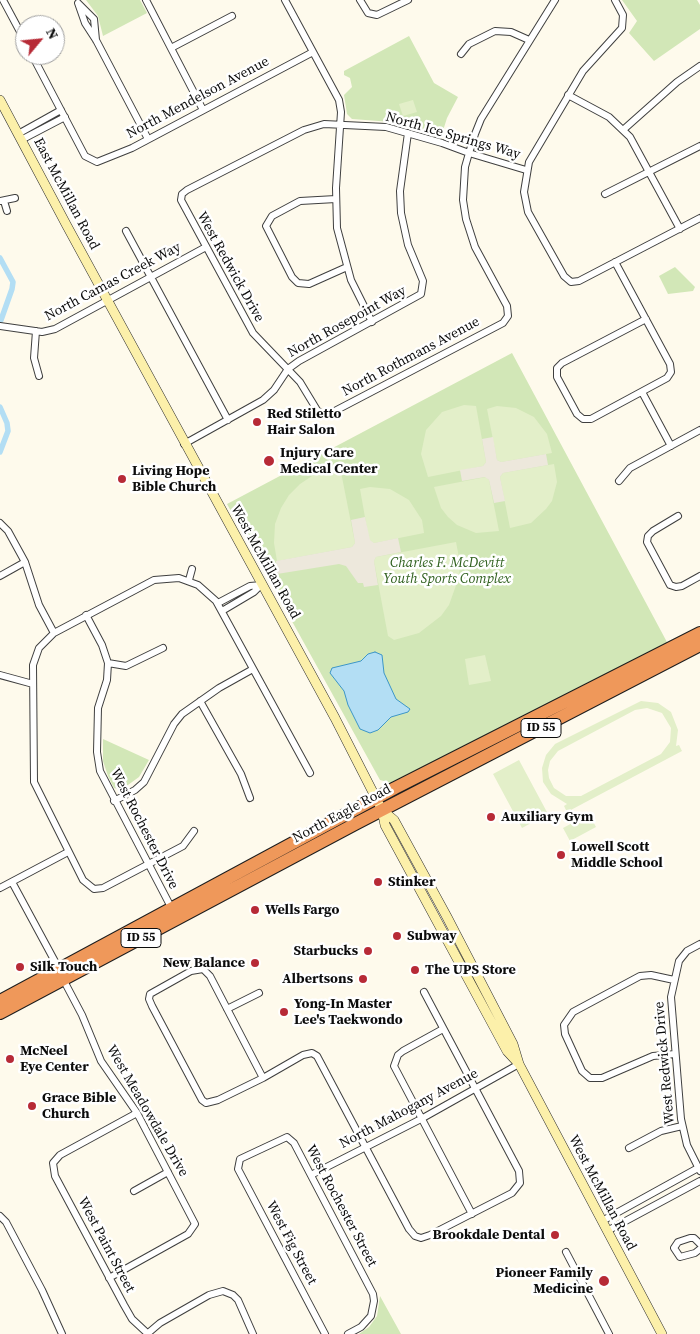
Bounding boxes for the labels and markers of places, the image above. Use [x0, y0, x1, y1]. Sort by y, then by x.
place label: Red Stiletto Hair Salon [267, 406, 341, 438]
marker: Red Stiletto Hair Salon [251, 416, 263, 428]
place label: Injury Care Medical Center [280, 445, 378, 478]
marker: Injury Care Medical Center [262, 454, 276, 468]
place label: Living Hope Bible Church [132, 463, 216, 496]
marker: Living Hope Bible Church [116, 473, 128, 485]
place label: Auxiliary Gym [501, 809, 594, 825]
marker: Auxiliary Gym [485, 811, 497, 823]
place label: Lowell Scott Middle School [571, 839, 663, 872]
marker: Lowell Scott Middle School [555, 849, 567, 861]
place label: Stinker [388, 874, 435, 890]
marker: Stinker [372, 876, 384, 888]
place label: Wells Fargo [265, 902, 339, 918]
marker: Wells Fargo [249, 904, 261, 916]
place label: Subway [407, 928, 457, 944]
marker: Subway [391, 930, 403, 942]
place label: Starbucks [293, 943, 358, 959]
marker: Starbucks [362, 945, 374, 957]
place label: New Balance [163, 955, 245, 971]
marker: New Balance [249, 957, 261, 969]
place label: Silk Touch [30, 959, 97, 975]
marker: Silk Touch [14, 961, 26, 973]
place label: The UPS Store [425, 962, 516, 978]
marker: The UPS Store [409, 964, 421, 976]
place label: Albertsons [282, 971, 353, 987]
marker: Albertsons [357, 973, 369, 985]
place label: Yong-In Master Lee's Taekwondo [294, 996, 403, 1028]
marker: Yong-In Master Lee's Taekwondo [278, 1006, 290, 1018]
place label: McNeel Eye Center [20, 1043, 89, 1076]
marker: McNeel Eye Center [4, 1053, 16, 1065]
place label: Grace Bible Church [42, 1090, 116, 1122]
marker: Grace Bible Church [26, 1100, 38, 1112]
place label: Brookdale Dental [433, 1227, 545, 1243]
marker: Brookdale Dental [549, 1229, 561, 1241]
place label: Pioneer Family Medicine [496, 1265, 593, 1298]
marker: Pioneer Family Medicine [597, 1274, 611, 1288]

